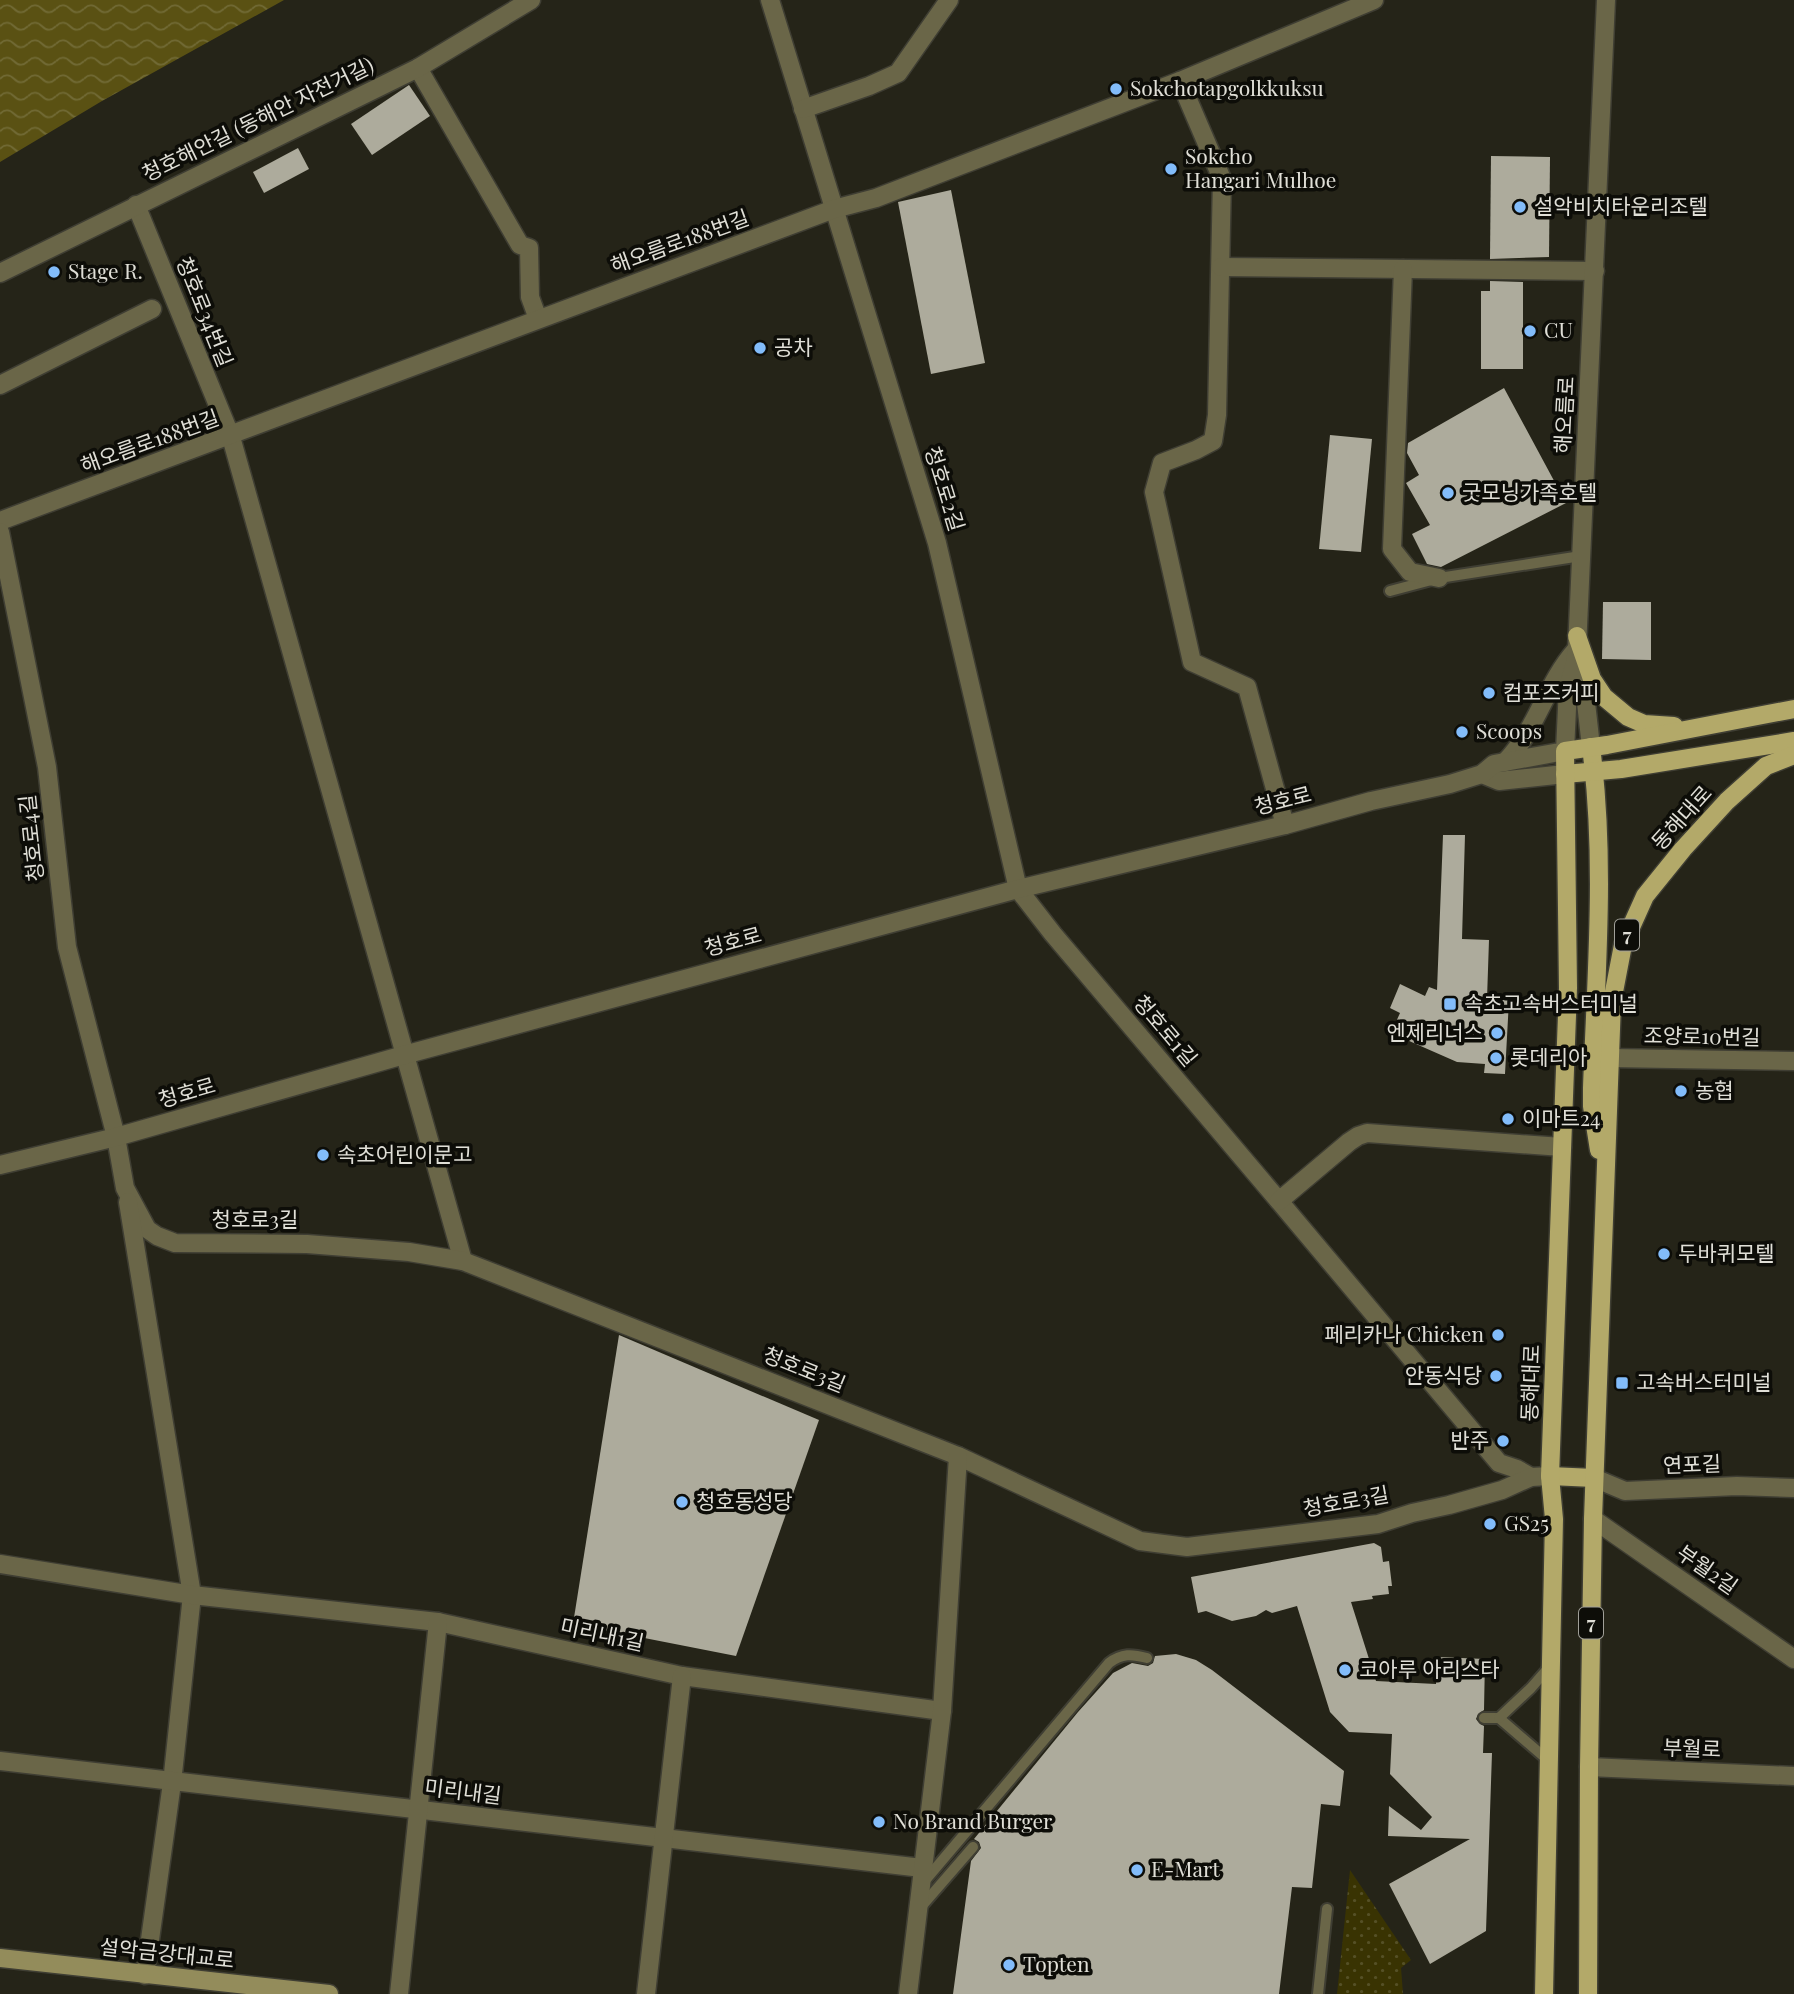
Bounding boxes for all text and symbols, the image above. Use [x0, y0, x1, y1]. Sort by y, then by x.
street label: 청호해안길 (동해안 자전거길) [137, 50, 378, 187]
place label: Sokchotapgolkkuksu [1130, 73, 1324, 101]
marker: Sokchotapgolkkuksu [1108, 81, 1124, 97]
place label: Sokcho Hangari Mulhoe [1185, 141, 1336, 193]
marker: Sokcho Hangari Mulhoe [1163, 161, 1179, 177]
place label: 설악비치타운리조텔 [1534, 191, 1708, 219]
marker: 설악비치타운리조텔 [1512, 199, 1528, 215]
street label: 해오름로188번길 [606, 202, 752, 278]
street label: 청호로34번길 [171, 252, 241, 370]
place label: Stage R. [68, 256, 143, 284]
marker: Stage R. [46, 264, 62, 280]
place label: CU [1544, 315, 1573, 343]
marker: CU [1522, 323, 1538, 339]
place label: 공차 [774, 332, 813, 360]
marker: 공차 [752, 340, 768, 356]
street label: 해오름로 [1547, 376, 1579, 454]
street label: 해오름로188번길 [76, 402, 222, 478]
street label: 청호로2길 [920, 443, 972, 534]
place label: 굿모닝가족호텔 [1462, 477, 1597, 505]
marker: 굿모닝가족호텔 [1440, 485, 1456, 501]
place label: 컴포즈커피 [1503, 677, 1600, 705]
marker: 컴포즈커피 [1481, 685, 1497, 701]
place label: Scoops [1476, 716, 1542, 744]
marker: Scoops [1454, 724, 1470, 740]
street label: 청호로 [1251, 778, 1314, 820]
street label: 동해대로 [1644, 779, 1717, 855]
street label: 청호로4길 [12, 793, 49, 883]
street label: 청호로 [701, 919, 764, 961]
road number: 7 [1615, 920, 1639, 951]
street label: 청호로1길 [1128, 988, 1205, 1071]
place label: 속초고속버스터미널 [1464, 988, 1638, 1016]
marker: 속초고속버스터미널 [1442, 996, 1458, 1012]
place label: 엔제리너스 [1386, 1017, 1483, 1045]
street label: 조양로10번길 [1643, 1020, 1761, 1050]
marker: 엔제리너스 [1489, 1025, 1505, 1041]
place label: 롯데리아 [1510, 1042, 1587, 1070]
marker: 롯데리아 [1488, 1050, 1504, 1066]
street label: 청호로 [155, 1070, 218, 1113]
place label: 농협 [1695, 1075, 1734, 1103]
marker: 농협 [1673, 1083, 1689, 1099]
place label: 이마트24 [1522, 1103, 1600, 1131]
marker: 이마트24 [1500, 1111, 1516, 1127]
place label: 속초어린이문고 [337, 1139, 472, 1167]
marker: 속초어린이문고 [315, 1147, 331, 1163]
street label: 청호로3길 [212, 1204, 298, 1232]
place label: 두바퀴모텔 [1678, 1238, 1775, 1266]
marker: 두바퀴모텔 [1656, 1246, 1672, 1262]
place label: 페리카나 Chicken [1324, 1319, 1484, 1347]
marker: 페리카나 Chicken [1490, 1327, 1506, 1343]
street label: 청호로3길 [759, 1339, 850, 1397]
street label: 동해대로 [1514, 1344, 1544, 1422]
place label: 안동식당 [1405, 1360, 1482, 1388]
place label: 고속버스터미널 [1636, 1367, 1771, 1395]
marker: 안동식당 [1488, 1368, 1504, 1384]
marker: 고속버스터미널 [1614, 1375, 1630, 1391]
place label: 반주 [1450, 1425, 1489, 1453]
marker: 반주 [1495, 1433, 1511, 1449]
street label: 연포길 [1662, 1448, 1721, 1478]
street label: 청호로3길 [1300, 1479, 1391, 1521]
place label: 청호동성당 [696, 1486, 793, 1514]
marker: 청호동성당 [674, 1494, 690, 1510]
place label: GS25 [1504, 1508, 1549, 1536]
marker: GS25 [1482, 1516, 1498, 1532]
street label: 부월2길 [1672, 1537, 1744, 1599]
road number: 7 [1579, 1608, 1603, 1638]
street label: 미리내1길 [558, 1611, 647, 1656]
place label: 코아루 아리스타 [1359, 1654, 1499, 1682]
marker: 코아루 아리스타 [1337, 1662, 1353, 1678]
street label: 부월로 [1663, 1732, 1722, 1762]
street label: 미리내길 [423, 1771, 503, 1809]
place label: No Brand Burger [893, 1806, 1053, 1834]
marker: No Brand Burger [871, 1814, 887, 1830]
place label: E-Mart [1151, 1854, 1220, 1882]
marker: E-Mart [1129, 1862, 1145, 1878]
street label: 설악금강대교로 [98, 1931, 236, 1973]
place label: Topten [1023, 1949, 1090, 1977]
marker: Topten [1001, 1957, 1017, 1973]

